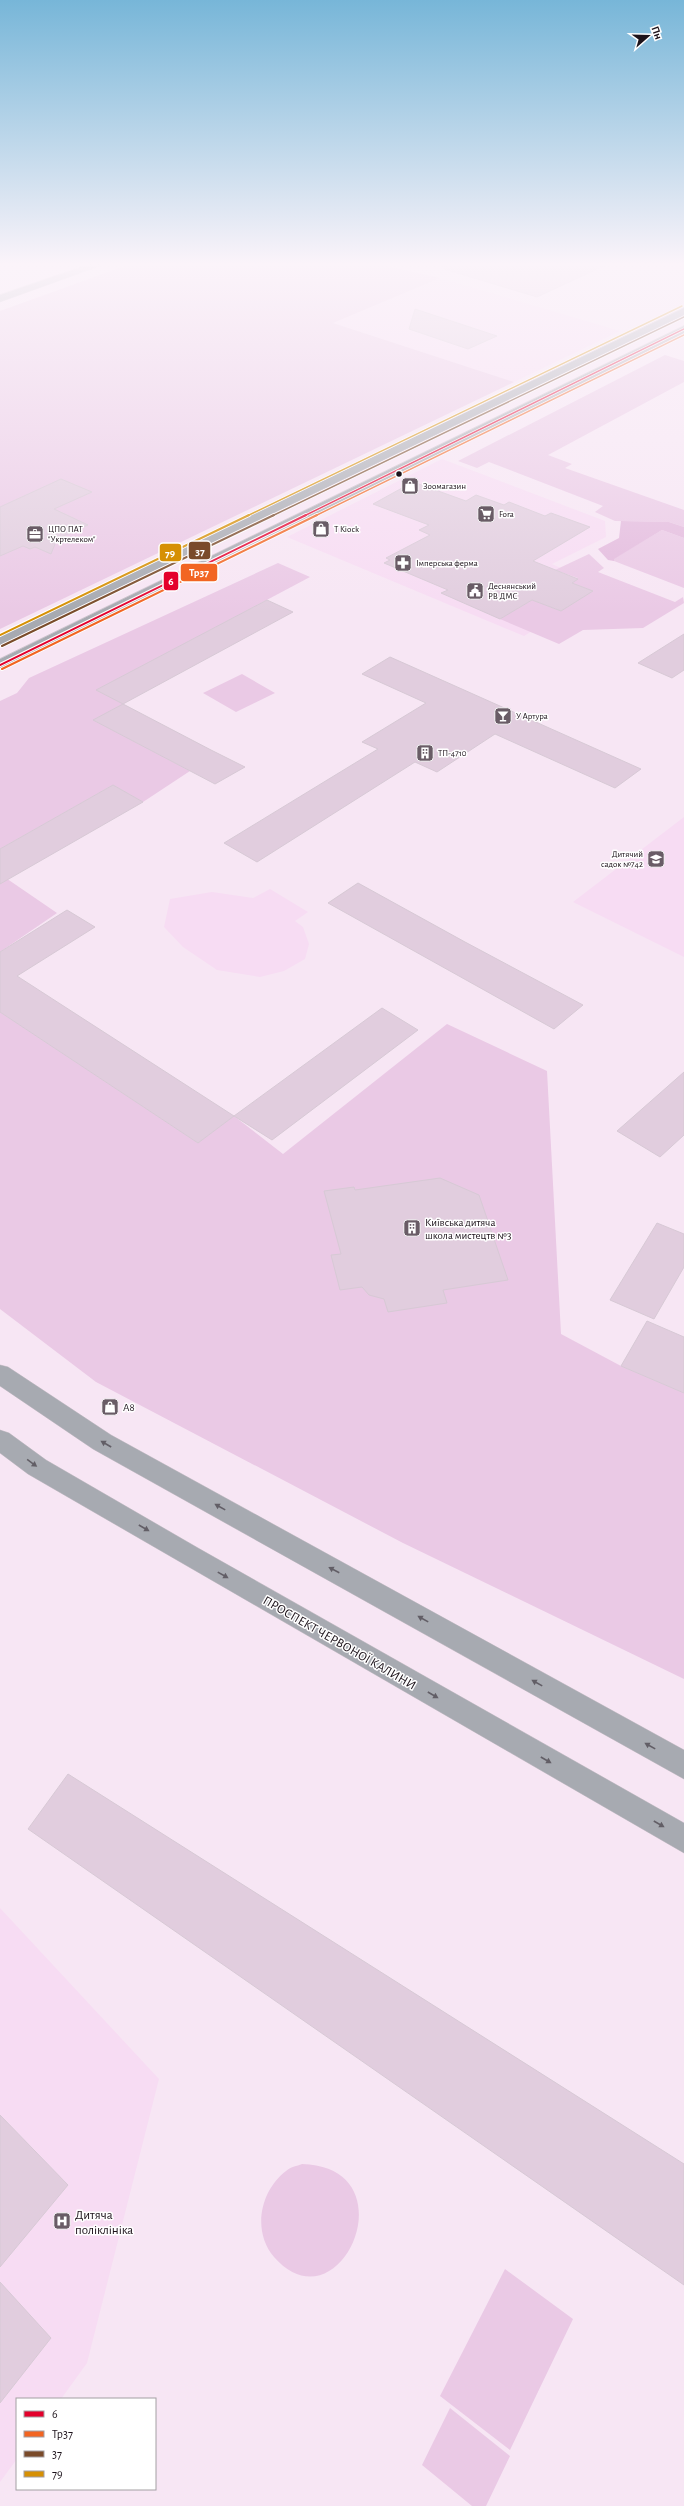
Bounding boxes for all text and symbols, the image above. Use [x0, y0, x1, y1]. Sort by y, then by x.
north arrow [628, 16, 668, 56]
text: Пн [649, 25, 664, 41]
unlabelled marker [394, 469, 404, 479]
shop icon: Зоомагазин [400, 476, 420, 496]
place label: Зоомагазин [423, 482, 466, 491]
supermarket icon: Fora [476, 504, 496, 524]
place label: Fora [499, 510, 514, 519]
shop icon: T Kiock [311, 519, 331, 539]
office icon: ЦПО ПАТ "Укртелеком" [25, 524, 45, 544]
place label: ЦПО ПАТ "Укртелеком" [48, 525, 96, 544]
place label: T Kiock [334, 525, 360, 534]
line badge: 37 [188, 541, 211, 560]
line badge: 79 [159, 543, 182, 562]
text: 37 [195, 546, 205, 557]
text: 79 [165, 548, 175, 559]
pharmacy icon: Імперська ферма [393, 553, 413, 573]
place label: Імперська ферма [416, 559, 478, 568]
line badge: Тр37 [180, 563, 218, 582]
text: Тр37 [189, 567, 209, 578]
line badge: 6 [163, 571, 179, 591]
text: 6 [168, 576, 174, 587]
public building icon: Деснянський РВ ДМС [465, 581, 485, 601]
place label: Деснянський РВ ДМС [488, 582, 536, 601]
bar icon: У Артура [493, 706, 513, 726]
place label: У Артура [516, 712, 548, 721]
building icon: ТП-4710 [415, 743, 435, 763]
place label: ТП-4710 [438, 749, 467, 758]
school or university icon: Дитячий садок №742 [646, 849, 666, 869]
place label: Дитячий садок №742 [601, 850, 643, 869]
place label: Київська дитяча школа мистецтв №3 [425, 1217, 512, 1241]
building icon: Київська дитяча школа мистецтв №3 [402, 1218, 422, 1238]
shop icon: А8 [100, 1397, 120, 1417]
place label: А8 [123, 1402, 135, 1413]
one-way arrow [100, 1440, 112, 1447]
one-way arrow [26, 1459, 37, 1467]
one-way arrow [214, 1504, 226, 1511]
one-way arrow [138, 1525, 150, 1532]
one-way arrow [328, 1567, 339, 1573]
one-way arrow [217, 1571, 229, 1578]
street label: ПРОСПЕКТ ЧЕРВОНОЇ КАЛИНИ [261, 1593, 418, 1693]
one-way arrow [417, 1616, 429, 1622]
one-way arrow [531, 1679, 542, 1686]
one-way arrow [427, 1692, 439, 1699]
one-way arrow [644, 1743, 656, 1749]
one-way arrow [540, 1756, 552, 1763]
one-way arrow [653, 1821, 665, 1828]
place label: Дитяча поліклініка [75, 2209, 133, 2237]
hospital icon: Дитяча поліклініка [52, 2211, 72, 2231]
legend [16, 2398, 156, 2490]
text: 6 [52, 2408, 58, 2420]
text: Тр37 [52, 2428, 73, 2440]
text: 37 [52, 2448, 62, 2460]
text: 79 [52, 2468, 63, 2480]

